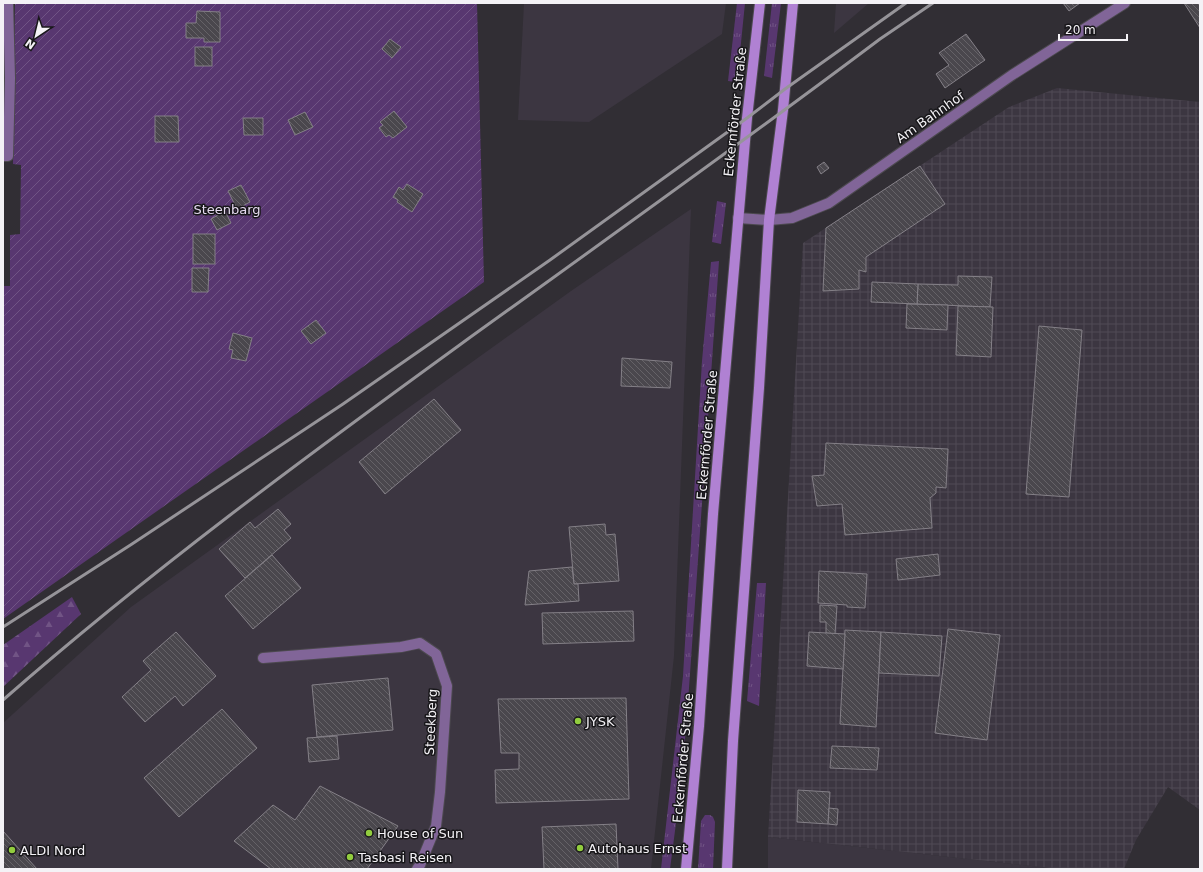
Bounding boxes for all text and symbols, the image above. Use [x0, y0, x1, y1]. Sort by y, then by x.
north arrow [16, 16, 56, 56]
scale bar [1059, 16, 1127, 42]
text: 20 m [1065, 23, 1096, 37]
text: N [23, 36, 38, 52]
street label: Eckernförder Straße [721, 47, 749, 177]
street label: Am Bahnhof [893, 88, 967, 146]
park label: Steenbarg [193, 202, 261, 217]
street label: Eckernförder Straße [694, 370, 720, 500]
street label: Steekberg [422, 688, 440, 756]
street label: Eckernförder Straße [670, 693, 696, 823]
place label: JYSK [585, 714, 615, 729]
marker: JYSK [573, 716, 583, 726]
place label: House of Sun [377, 826, 463, 841]
marker: House of Sun [364, 828, 374, 838]
place label: Autohaus Ernst [588, 841, 687, 856]
place label: ALDI Nord [20, 843, 85, 858]
marker: Autohaus Ernst [575, 843, 585, 853]
marker: ALDI Nord [7, 845, 17, 855]
place label: Tasbasi Reisen [357, 850, 452, 865]
marker: Tasbasi Reisen [345, 852, 355, 862]

